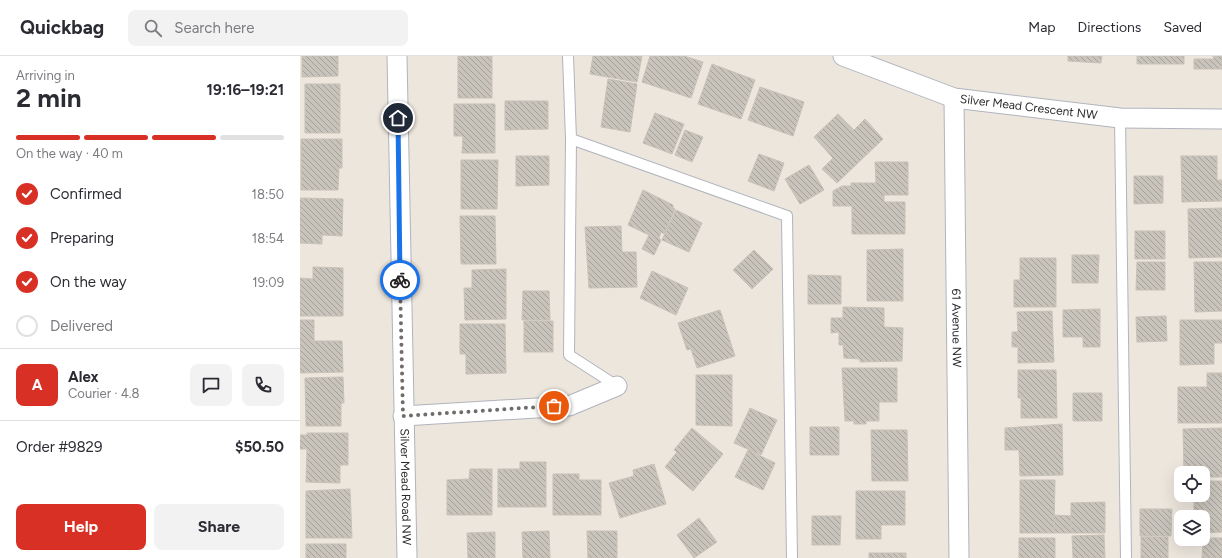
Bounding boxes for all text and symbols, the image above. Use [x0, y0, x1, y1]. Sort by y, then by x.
search box [128, 10, 408, 46]
text: Quickbag [20, 16, 104, 39]
icon: search [142, 17, 164, 39]
text: Search here [174, 19, 254, 37]
text: Map [1028, 19, 1056, 36]
text: Directions [1078, 19, 1141, 36]
text: Saved [1163, 19, 1202, 36]
text: Arriving in [16, 68, 75, 83]
text: 19:16–19:21 [207, 81, 284, 99]
text: 2 min [16, 82, 82, 114]
street label: Silver Mead Crescent NW [959, 92, 1099, 122]
pin [381, 101, 415, 135]
icon: home [387, 107, 409, 129]
text: On the way · 40 m [16, 146, 123, 161]
icon: check [16, 183, 38, 205]
text: Confirmed [50, 185, 122, 203]
text: 18:50 [252, 187, 284, 202]
icon: check [16, 227, 38, 249]
text: Preparing [50, 229, 114, 247]
text: 18:54 [252, 231, 284, 246]
courier [380, 260, 420, 300]
icon: bike [389, 269, 411, 291]
icon: check [16, 271, 38, 293]
text: On the way [50, 273, 127, 291]
text: 19:09 [252, 275, 284, 290]
street label: 61 Avenue NW [949, 288, 964, 368]
text: Delivered [50, 317, 113, 335]
button: chat [190, 364, 232, 406]
button: phone [242, 364, 284, 406]
text: Alex [68, 368, 98, 386]
text: A [32, 376, 42, 394]
text: Courier · 4.8 [68, 386, 140, 401]
pin [537, 389, 571, 423]
icon: bag [543, 395, 565, 417]
street label: Silver Mead Road NW [397, 428, 414, 546]
text: Order #9829 [16, 438, 102, 456]
text: $50.50 [235, 438, 284, 456]
map controls [1174, 466, 1210, 546]
button: locate [1174, 466, 1210, 502]
button: Help [16, 504, 146, 550]
button: Share [154, 504, 284, 550]
button: layers [1174, 510, 1210, 546]

